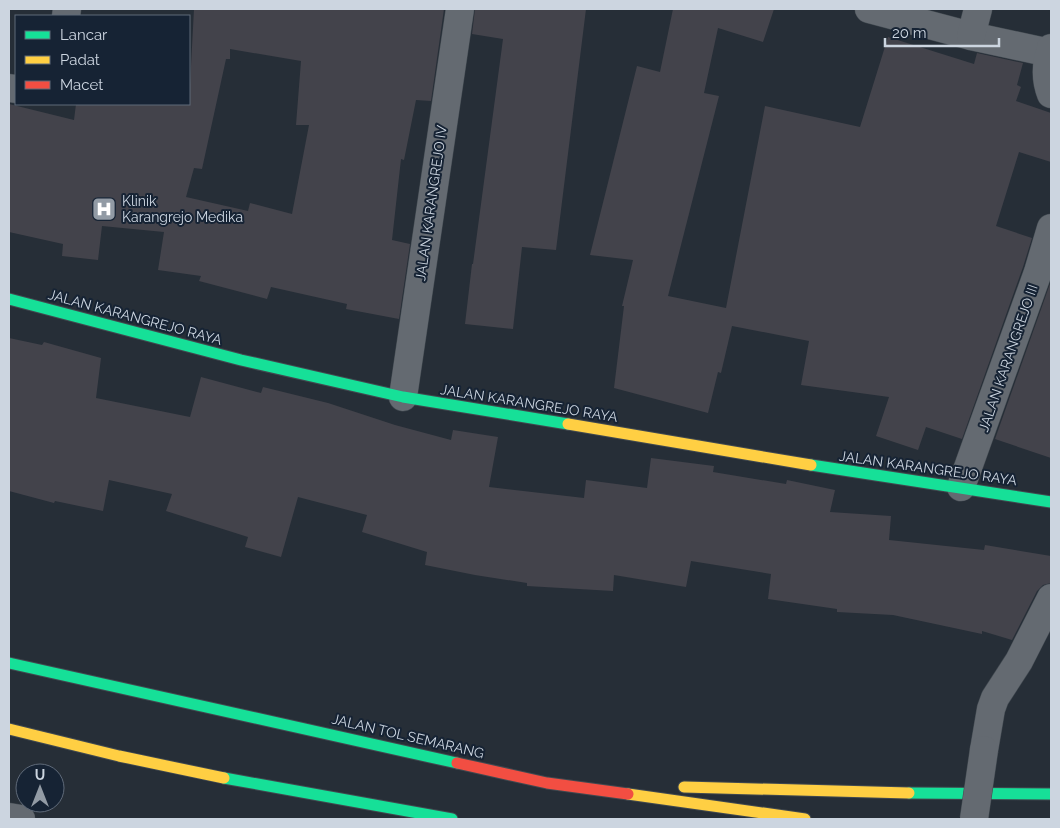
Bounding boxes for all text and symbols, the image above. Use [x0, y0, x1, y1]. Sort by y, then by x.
legend [15, 15, 190, 105]
scale bar [885, 15, 999, 47]
text: 20 m [892, 24, 927, 42]
text: Lancar [60, 26, 108, 44]
text: Padat [60, 51, 100, 69]
text: Macet [60, 76, 103, 94]
street label: JALAN KARANGREJO IV [412, 124, 450, 282]
place label: Klinik Karangrejo Medika [122, 193, 243, 225]
hospital icon: Klinik Karangrejo Medika [91, 196, 117, 222]
street label: JALAN KARANGREJO III [975, 282, 1041, 434]
street label: JALAN KARANGREJO RAYA [46, 286, 224, 348]
street label: JALAN KARANGREJO RAYA [439, 381, 619, 425]
street label: JALAN KARANGREJO RAYA [838, 448, 1018, 488]
street label: JALAN TOL SEMARANG [330, 711, 486, 761]
north arrow [15, 763, 65, 813]
text: U [35, 767, 45, 783]

